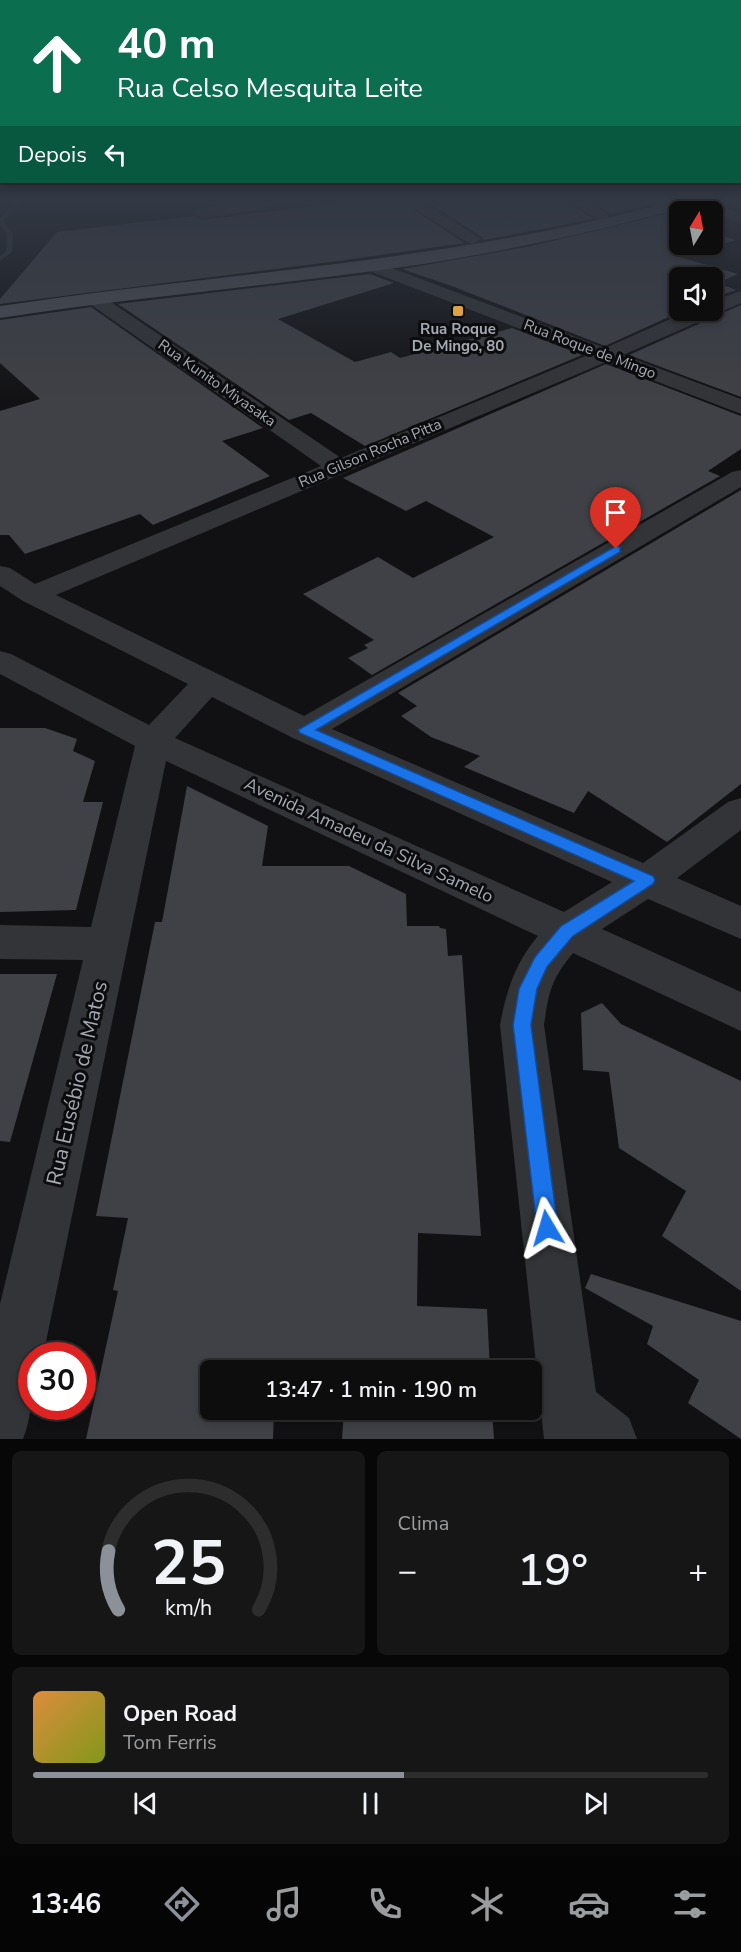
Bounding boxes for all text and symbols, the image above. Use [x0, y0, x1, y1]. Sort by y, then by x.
text: 40 m [117, 16, 216, 73]
icon: ahead [18, 24, 96, 102]
text: Rua Celso Mesquita Leite [117, 70, 423, 107]
icon: left [99, 138, 132, 171]
text: Depois [18, 140, 87, 170]
north arrow [669, 201, 723, 255]
map controls [669, 201, 723, 321]
button: sound [669, 267, 723, 321]
marker: Rua Roque De Mingo, 80 [451, 304, 465, 318]
street label: Rua Roque de Mingo [521, 315, 659, 383]
place label: Rua Roque De Mingo, 80 [412, 319, 504, 356]
street label: Rua Kunito Miyasaka [154, 335, 280, 431]
street label: Rua Gilson Rocha Pitta [295, 414, 445, 492]
pin [590, 487, 641, 549]
icon: arrive [599, 496, 632, 529]
street label: Avenida Amadeu da Silva Samelo [240, 772, 498, 908]
street label: Rua Eusébio de Matos [40, 978, 114, 1188]
position arrow [515, 1196, 579, 1260]
speed limit sign: 30 [18, 1342, 96, 1420]
text: 13:47 · 1 min · 190 m [265, 1375, 477, 1405]
text: Clima [398, 1510, 449, 1537]
text: 25 [151, 1521, 226, 1606]
text: 19° [517, 1540, 588, 1601]
text: − [398, 1549, 417, 1594]
text: + [688, 1549, 708, 1594]
text: km/h [165, 1593, 212, 1623]
text: Open Road [123, 1699, 237, 1729]
text: Tom Ferris [123, 1729, 217, 1756]
icon: previous [129, 1787, 162, 1820]
icon: pause [354, 1787, 387, 1820]
icon: next [579, 1787, 612, 1820]
icon: directions [161, 1883, 203, 1925]
icon: music [263, 1883, 305, 1925]
icon: phone [364, 1883, 406, 1925]
icon: climate [466, 1883, 508, 1925]
icon: car [568, 1883, 610, 1925]
icon: filters [669, 1883, 711, 1925]
text: 13:46 [30, 1886, 101, 1923]

